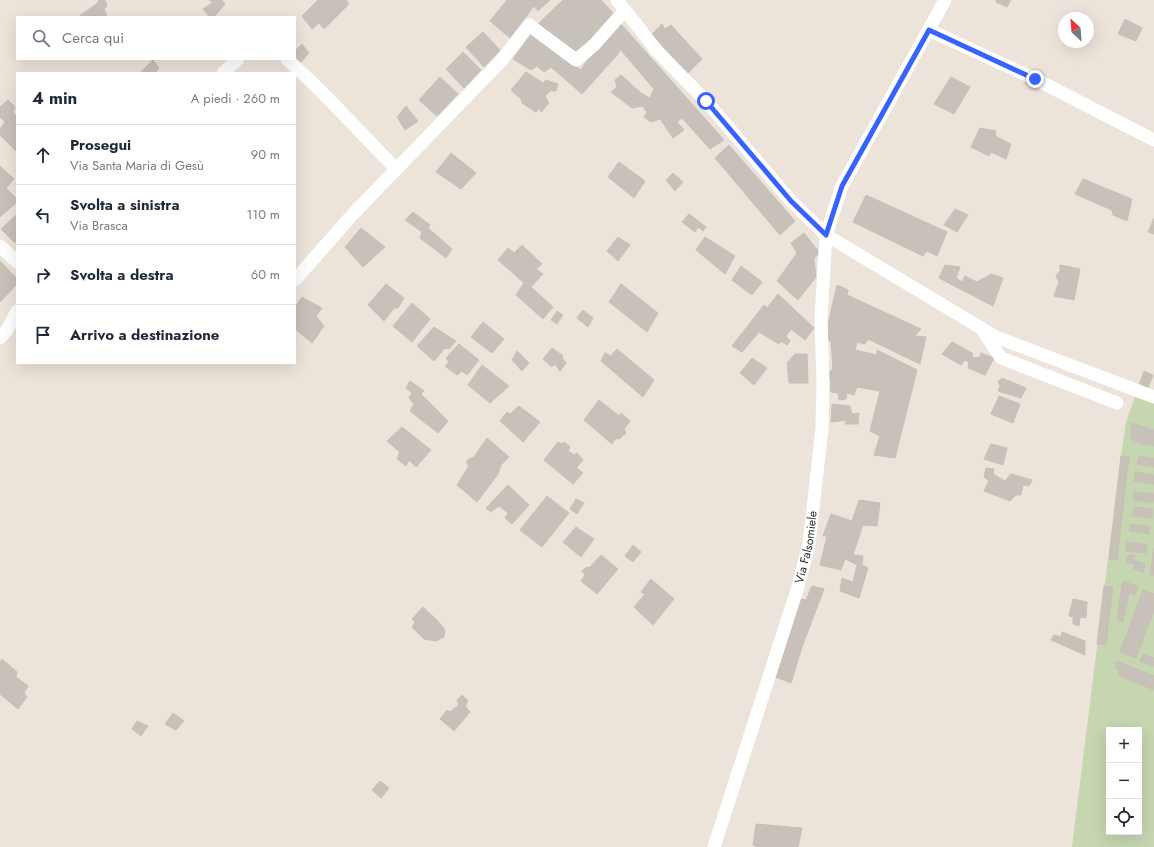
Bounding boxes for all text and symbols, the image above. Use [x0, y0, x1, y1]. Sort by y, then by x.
north arrow [1058, 12, 1094, 48]
search box [16, 16, 296, 60]
icon: search [30, 27, 52, 49]
text: Cerca qui [62, 27, 124, 49]
route end [1026, 70, 1044, 88]
text: 4 min [32, 86, 77, 110]
text: A piedi · 260 m [191, 89, 280, 108]
route start [697, 92, 715, 110]
text: Prosegui [70, 134, 131, 156]
icon: ahead [32, 144, 54, 166]
text: 90 m [251, 145, 280, 164]
text: Via Santa Maria di Gesù [70, 156, 204, 175]
text: Svolta a sinistra [70, 194, 180, 216]
icon: left [32, 204, 54, 226]
text: 110 m [246, 205, 280, 224]
text: Via Brasca [70, 216, 128, 235]
icon: right [32, 264, 54, 286]
text: Svolta a destra [70, 264, 174, 286]
text: 60 m [251, 265, 280, 284]
icon: arrive [32, 324, 54, 346]
text: Arrivo a destinazione [70, 324, 219, 346]
street label: Via Falsomiele [790, 510, 822, 585]
map controls [1106, 727, 1142, 835]
button: + [1106, 727, 1142, 763]
button: − [1106, 763, 1142, 799]
button: locate [1106, 799, 1142, 835]

